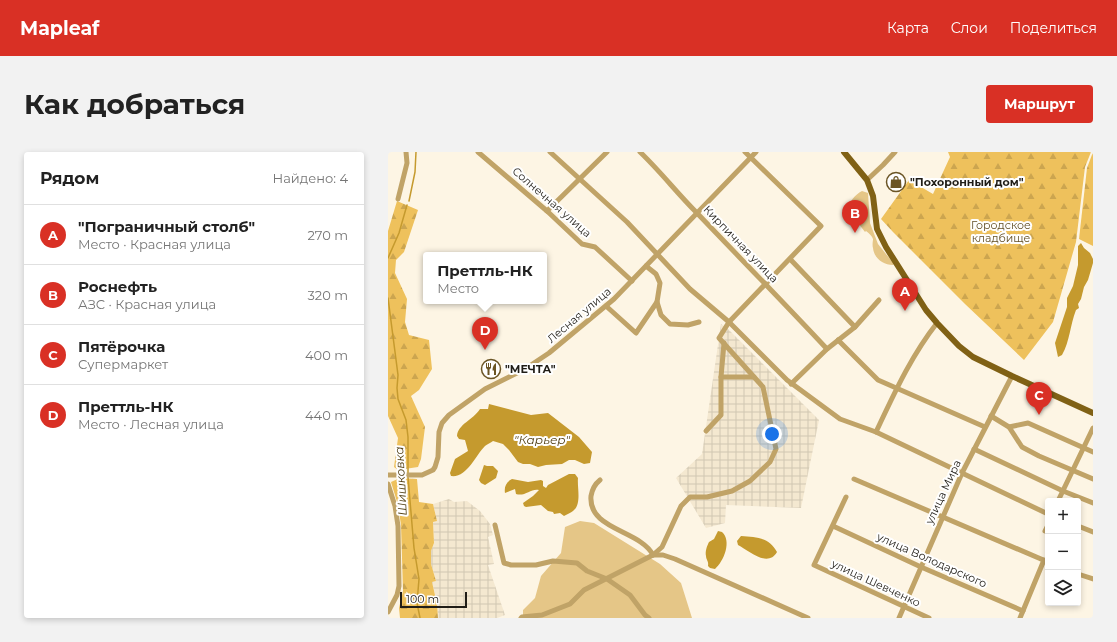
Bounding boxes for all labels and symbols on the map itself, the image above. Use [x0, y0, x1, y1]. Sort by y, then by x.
street label: Солнечная улица [510, 164, 594, 240]
shop icon: "Похоронный дом" [885, 171, 907, 193]
place label: "Похоронный дом" [910, 175, 1024, 189]
pin: B [842, 200, 868, 233]
street label: Кирпичная улица [701, 202, 781, 286]
park label: Городское кладбище [971, 218, 1031, 245]
pin: A [892, 278, 918, 311]
street label: Лесная улица [544, 284, 614, 346]
pin: D [472, 317, 498, 350]
restaurant icon: "МЕЧТА" [480, 358, 502, 380]
place label: "МЕЧТА" [505, 362, 556, 376]
pin: C [1026, 382, 1052, 415]
your location [762, 424, 782, 444]
water label: "Карьер" [514, 432, 570, 447]
water label: Шишковка [391, 446, 410, 516]
street label: улица Мира [922, 458, 964, 527]
street label: улица Володарского [874, 529, 989, 591]
street label: улица Шевченко [828, 556, 923, 610]
scale bar [400, 590, 467, 609]

